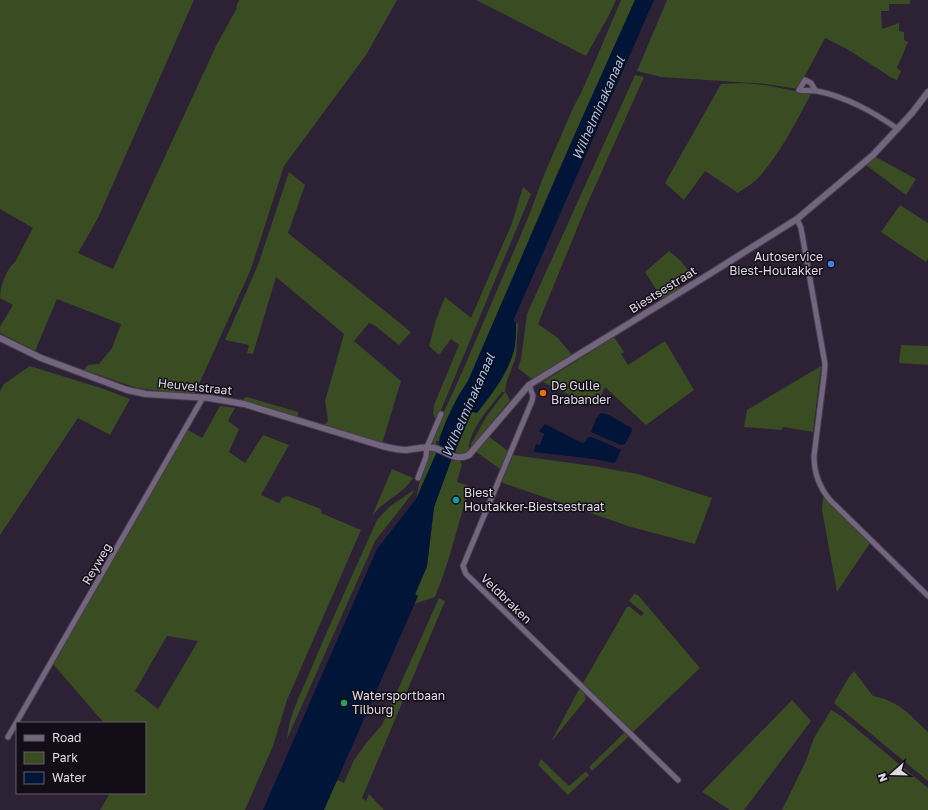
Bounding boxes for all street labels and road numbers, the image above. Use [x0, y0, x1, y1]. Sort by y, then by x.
street label: Biestsestraat [626, 263, 699, 316]
street label: Heuvelstraat [157, 375, 233, 398]
street label: Reyweg [79, 540, 114, 587]
street label: Veldbraken [478, 571, 535, 627]

